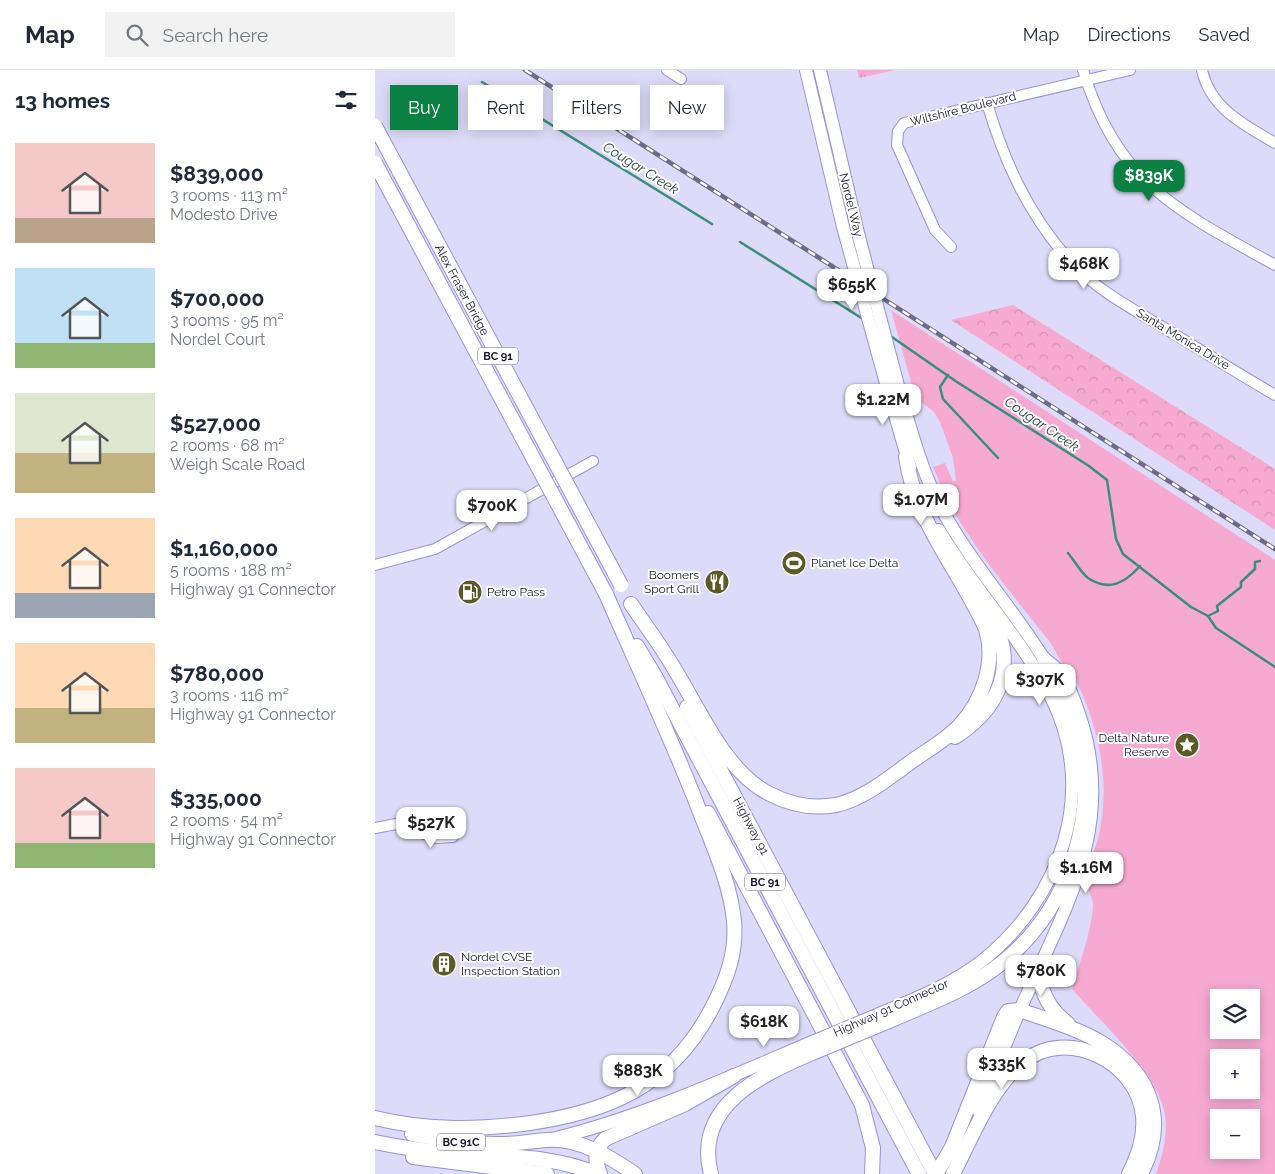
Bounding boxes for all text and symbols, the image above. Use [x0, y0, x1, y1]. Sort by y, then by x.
search box [105, 12, 455, 57]
text: Map [25, 20, 75, 49]
icon: search [123, 21, 151, 49]
text: Search here [163, 24, 268, 46]
text: Map [1023, 24, 1059, 45]
text: Directions [1087, 24, 1171, 45]
text: Saved [1199, 24, 1250, 45]
chip: Buy [390, 85, 458, 130]
chip: Rent [468, 85, 543, 130]
chip: Filters [553, 85, 640, 130]
chip: New [650, 85, 724, 130]
icon: filters [332, 86, 360, 114]
text: 13 homes [15, 88, 110, 113]
street label: Wiltshire Boulevard [909, 89, 1017, 129]
water label: Cougar Creek [600, 138, 682, 198]
pin: $839K [1114, 160, 1184, 202]
text: $839,000 [170, 161, 264, 186]
icon: home [55, 163, 115, 223]
text: $839K [1125, 166, 1173, 185]
street label: Nordel Way [836, 172, 866, 239]
text: 3 rooms · 113 m² [170, 186, 288, 205]
text: Modesto Drive [170, 205, 278, 224]
street label: Alex Fraser Bridge [432, 242, 492, 338]
pin: $468K [1049, 248, 1119, 290]
text: $468K [1059, 254, 1109, 273]
pin: $655K [817, 268, 887, 311]
text: $655K [828, 275, 876, 294]
text: $700,000 [170, 286, 264, 311]
icon: home [55, 288, 115, 348]
street label: Santa Monica Drive [1134, 306, 1232, 372]
text: 3 rooms · 95 m² [170, 311, 284, 330]
text: Nordel Court [170, 330, 265, 349]
road number: BC 91 [478, 348, 518, 364]
pin: $1.22M [842, 384, 924, 426]
text: $1.22M [856, 390, 910, 409]
water label: Cougar Creek [1002, 393, 1083, 455]
text: $527,000 [170, 411, 261, 436]
icon: home [55, 413, 115, 473]
text: 2 rooms · 68 m² [170, 436, 285, 455]
text: Weigh Scale Road [170, 455, 305, 474]
pin: $1.07M [880, 484, 962, 526]
pin: $700K [457, 490, 527, 532]
text: $1.07M [894, 490, 948, 509]
text: $700K [467, 496, 517, 515]
text: $1,160,000 [170, 536, 278, 561]
icon: home [55, 538, 115, 598]
sports icon: Planet Ice Delta [781, 550, 807, 576]
place label: Planet Ice Delta [811, 556, 898, 570]
text: 5 rooms · 188 m² [170, 561, 292, 580]
place label: Boomers Sport Grill [644, 568, 700, 596]
restaurant icon: Boomers Sport Grill [704, 569, 730, 595]
fuel station icon: Petro Pass [457, 579, 483, 605]
text: Highway 91 Connector [170, 580, 336, 599]
place label: Petro Pass [487, 585, 545, 599]
text: $780,000 [170, 661, 264, 686]
icon: home [55, 663, 115, 723]
pin: $307K [1005, 664, 1075, 706]
text: $307K [1016, 670, 1064, 689]
text: 3 rooms · 116 m² [170, 686, 289, 705]
text: Highway 91 Connector [170, 705, 336, 724]
place label: Delta Nature Reserve [1099, 731, 1169, 759]
place icon: Delta Nature Reserve [1174, 732, 1200, 758]
text: $335,000 [170, 786, 262, 811]
icon: home [55, 788, 115, 848]
street label: Highway 91 [730, 795, 772, 857]
pin: $527K [396, 806, 466, 849]
text: 2 rooms · 54 m² [170, 811, 283, 830]
text: $527K [407, 813, 455, 832]
text: Highway 91 Connector [170, 830, 336, 849]
pin: $1.16M [1045, 852, 1127, 894]
text: $1.16M [1059, 858, 1113, 877]
road number: BC 91 [745, 874, 785, 890]
place label: Nordel CVSE Inspection Station [461, 950, 560, 978]
building icon: Nordel CVSE Inspection Station [431, 951, 457, 977]
pin: $780K [1006, 954, 1076, 997]
text: $780K [1016, 961, 1066, 980]
street label: Highway 91 Connector [831, 976, 951, 1040]
map controls [1210, 989, 1260, 1159]
button: layers [1210, 989, 1260, 1039]
pin: $618K [729, 1006, 799, 1048]
text: $618K [740, 1012, 788, 1031]
pin: $335K [967, 1048, 1037, 1090]
button: + [1210, 1049, 1260, 1099]
pin: $883K [603, 1054, 673, 1097]
text: $335K [978, 1054, 1026, 1073]
text: $883K [613, 1061, 663, 1080]
button: − [1210, 1109, 1260, 1159]
road number: BC 91C [437, 1134, 485, 1150]

